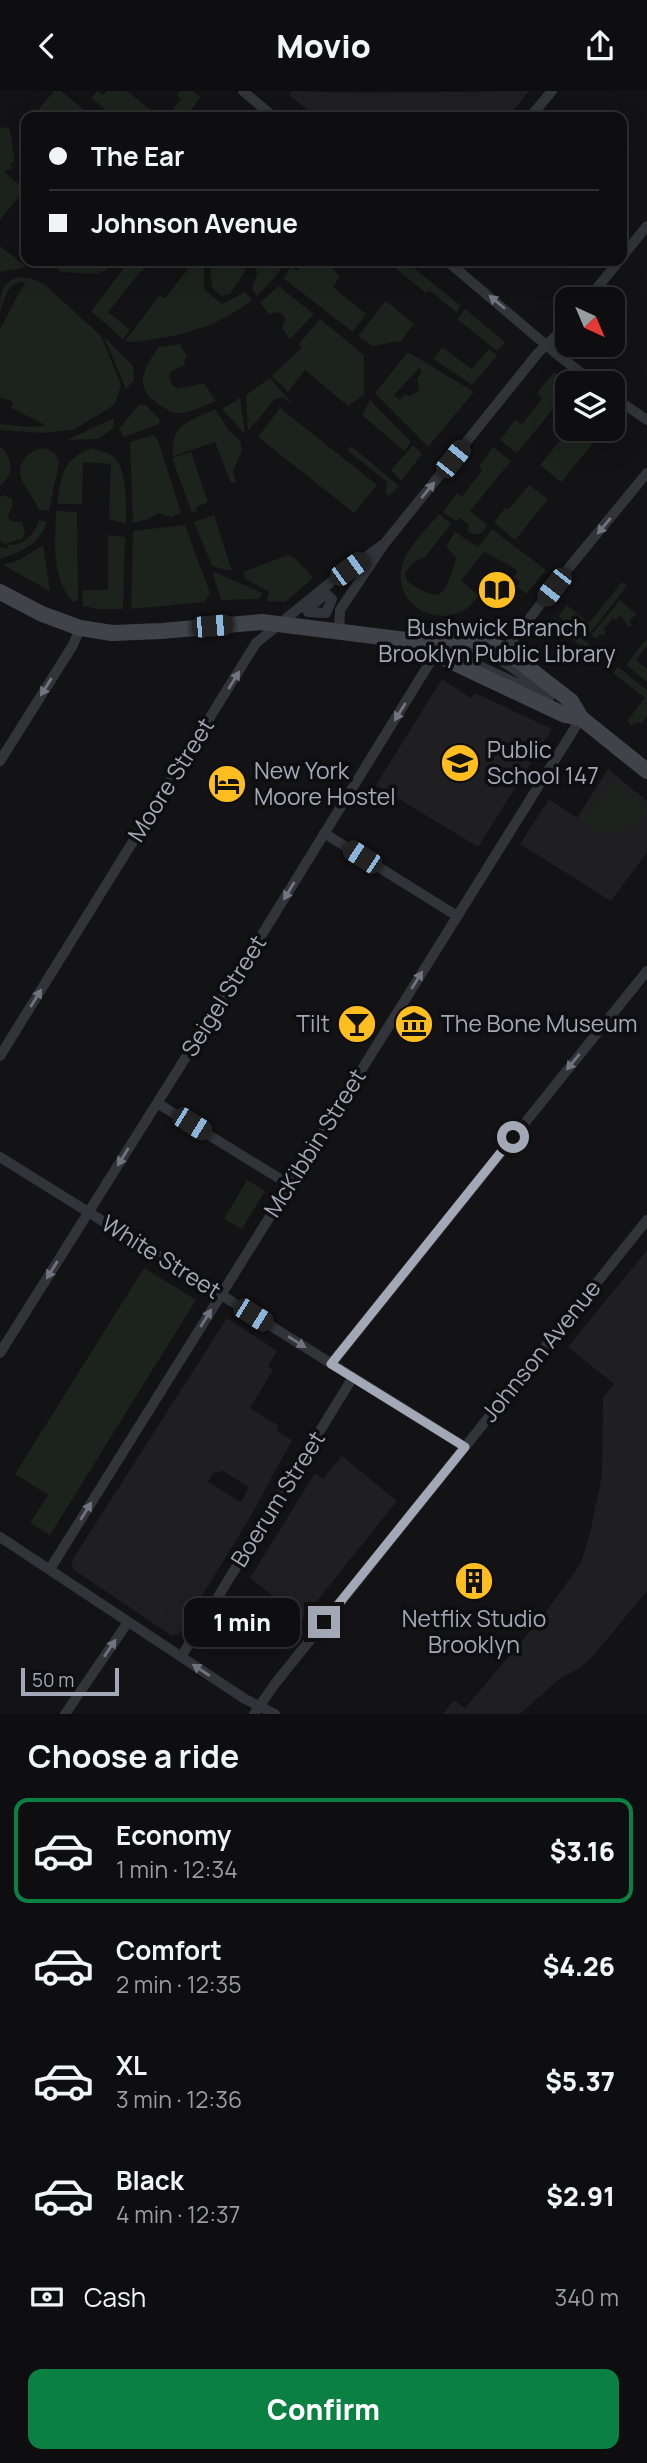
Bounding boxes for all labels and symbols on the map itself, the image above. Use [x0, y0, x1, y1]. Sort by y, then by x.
north arrow [555, 287, 625, 357]
one-way arrow [489, 295, 506, 310]
car [432, 436, 475, 482]
one-way arrow [420, 481, 435, 498]
one-way arrow [596, 517, 611, 535]
car [326, 548, 373, 590]
car [533, 564, 576, 610]
library icon: Bushwick Branch Brooklyn Public Library [476, 569, 518, 611]
place label: Bushwick Branch Brooklyn Public Library [378, 611, 616, 669]
car [191, 614, 234, 638]
one-way arrow [227, 670, 240, 689]
one-way arrow [40, 677, 53, 697]
one-way arrow [394, 702, 407, 722]
street label: Moore Street [119, 712, 221, 847]
place label: Public School 147 [487, 733, 599, 791]
school or university icon: Public School 147 [439, 742, 481, 784]
place label: New York Moore Hostel [254, 754, 396, 812]
hotel icon: New York Moore Hostel [206, 763, 248, 805]
car [339, 837, 386, 877]
one-way arrow [282, 882, 295, 901]
street label: Seigel Street [173, 929, 273, 1062]
one-way arrow [411, 970, 424, 989]
one-way arrow [29, 988, 42, 1008]
bar icon: Tilt [336, 1003, 378, 1045]
museum icon: The Bone Museum [393, 1003, 435, 1045]
place label: Tilt [296, 1007, 330, 1039]
place label: The Bone Museum [441, 1007, 637, 1039]
one-way arrow [566, 1053, 581, 1071]
street label: McKibbin Street [256, 1062, 373, 1223]
car [169, 1104, 216, 1144]
route start [497, 1121, 529, 1153]
one-way arrow [116, 1147, 129, 1167]
street label: White Street [96, 1207, 227, 1305]
one-way arrow [46, 1260, 59, 1279]
street label: Johnson Avenue [473, 1273, 607, 1428]
car [230, 1295, 277, 1335]
one-way arrow [200, 1309, 213, 1328]
one-way arrow [287, 1336, 306, 1349]
street label: Boerum Street [223, 1424, 332, 1573]
one-way arrow [79, 1502, 92, 1521]
building icon: Netflix Studio Brooklyn [453, 1560, 495, 1602]
callout: 1 min [184, 1597, 300, 1647]
place label: Netflix Studio Brooklyn [402, 1602, 546, 1660]
route end [308, 1606, 340, 1638]
one-way arrow [103, 1639, 117, 1657]
one-way arrow [191, 1664, 211, 1677]
scale bar [21, 1665, 119, 1697]

